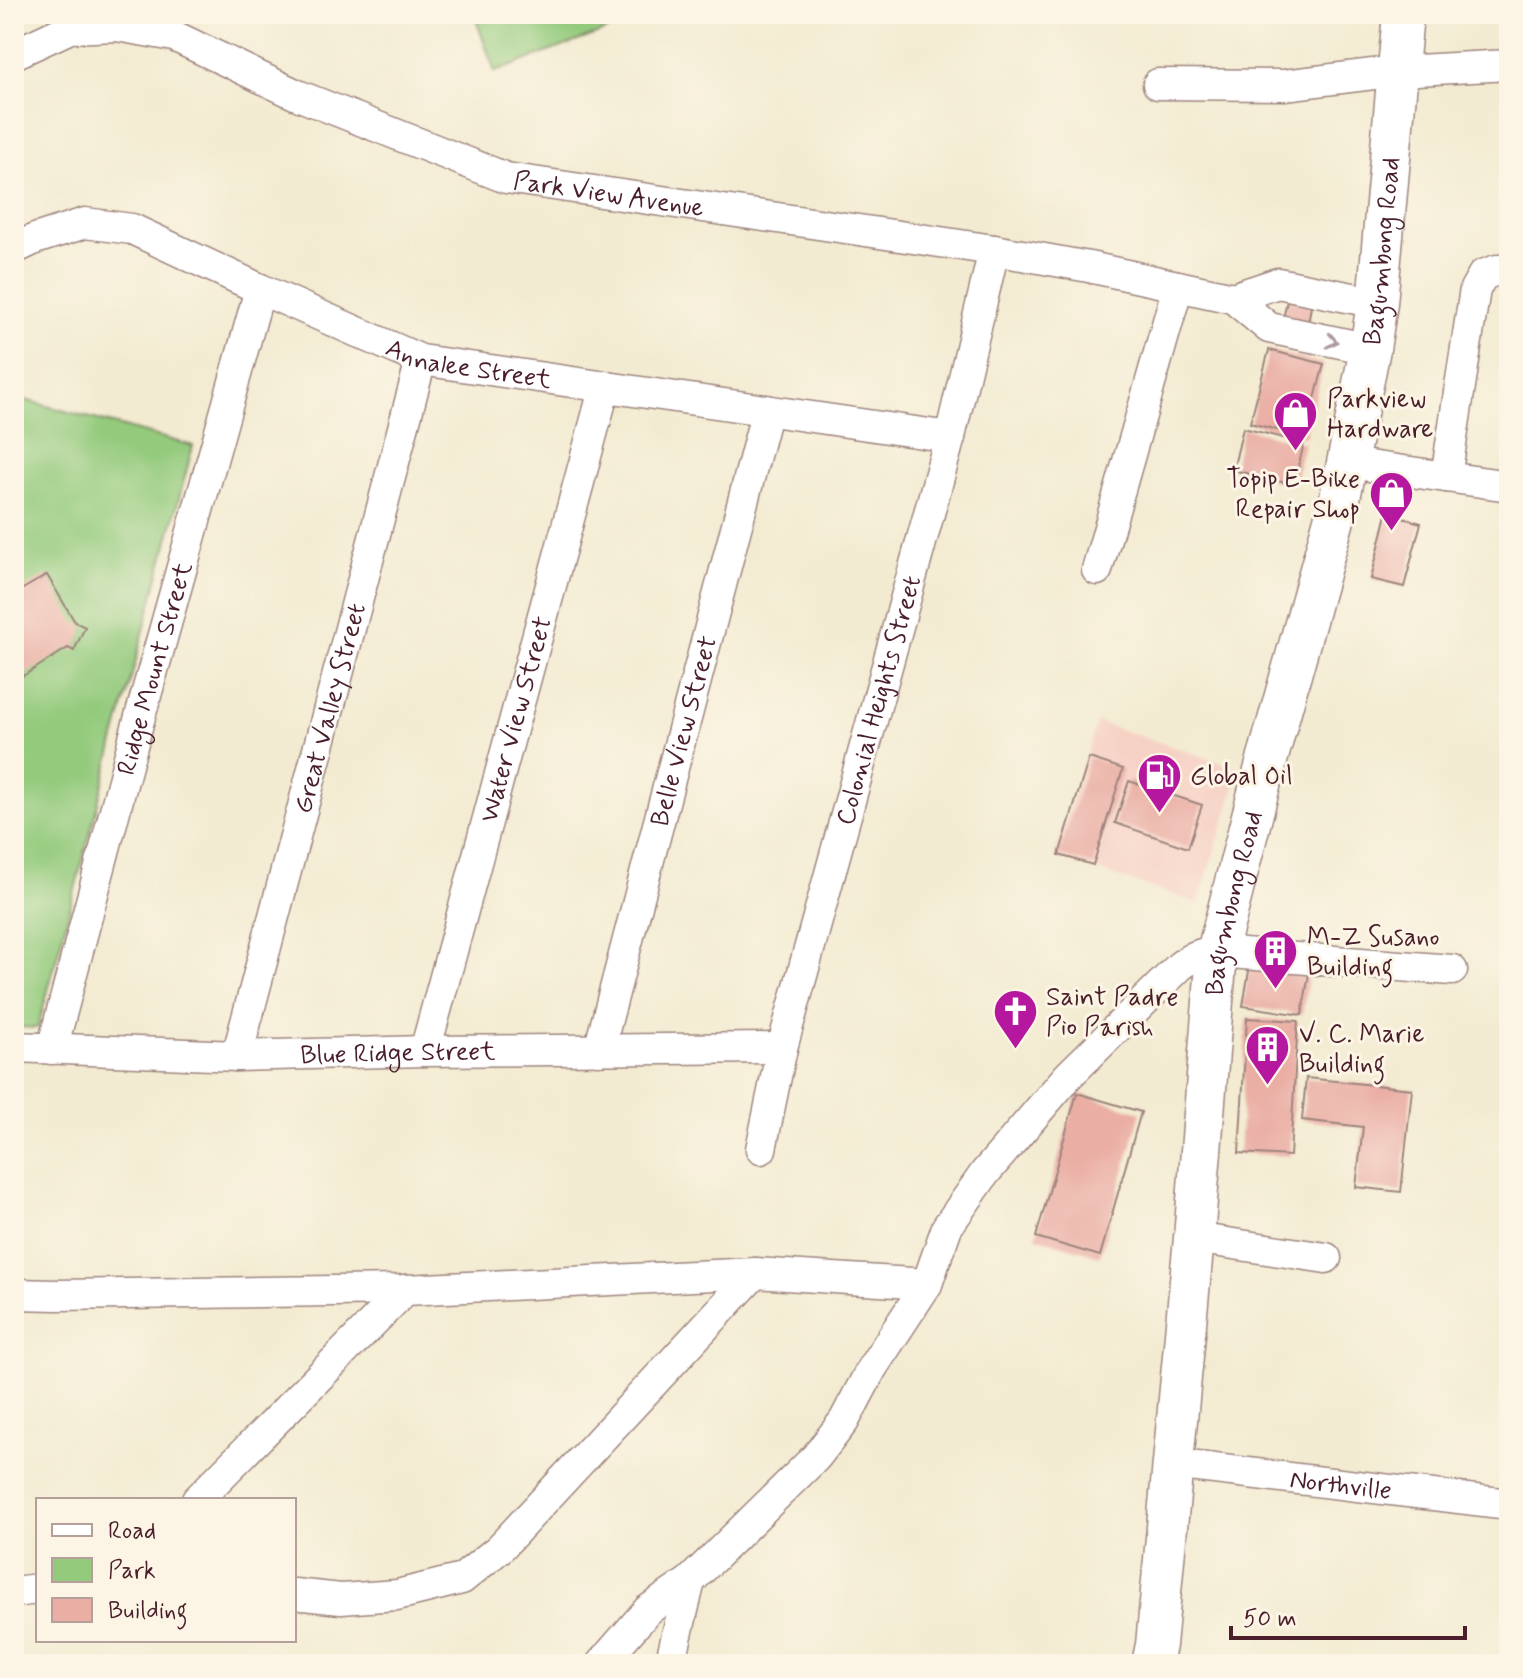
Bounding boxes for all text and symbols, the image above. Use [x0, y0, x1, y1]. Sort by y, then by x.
street label: Bagumbong Road [1356, 156, 1409, 348]
street label: Park View Avenue [511, 164, 706, 226]
street label: Annalee Street [380, 332, 553, 398]
one-way arrow [1324, 332, 1338, 349]
place label: Parkview Hardware [1327, 383, 1433, 447]
shop icon: Parkview Hardware [1272, 389, 1320, 452]
place label: Topip E-Bike Repair Shop [1226, 463, 1360, 527]
shop icon: Topip E-Bike Repair Shop [1367, 469, 1415, 532]
street label: Ridge Mount Street [110, 559, 202, 779]
street label: Colonial Heights Street [829, 572, 930, 829]
street label: Great Valley Street [287, 600, 375, 817]
street label: Water View Street [473, 613, 561, 826]
street label: Belle View Street [643, 632, 726, 830]
fuel station icon: Global Oil [1135, 751, 1183, 814]
place label: Global Oil [1190, 760, 1293, 794]
street label: Bagumbong Road [1199, 808, 1272, 997]
place label: M-Z Susano Building [1307, 921, 1439, 988]
building icon: M-Z Susano Building [1252, 927, 1300, 990]
place label: Saint Padre Pio Parish [1046, 981, 1179, 1045]
church icon: Saint Padre Pio Parish [991, 987, 1039, 1050]
place label: V. C. Marie Building [1299, 1018, 1424, 1085]
building icon: V. C. Marie Building [1244, 1024, 1292, 1087]
street label: Blue Ridge Street [300, 1035, 496, 1073]
street label: Northville [1288, 1463, 1393, 1509]
legend [36, 1498, 296, 1642]
text: Road [108, 1516, 156, 1547]
text: Park [108, 1556, 156, 1587]
scale bar [1231, 1590, 1465, 1640]
text: Building [108, 1596, 188, 1630]
text: 50 m [1243, 1604, 1297, 1635]

